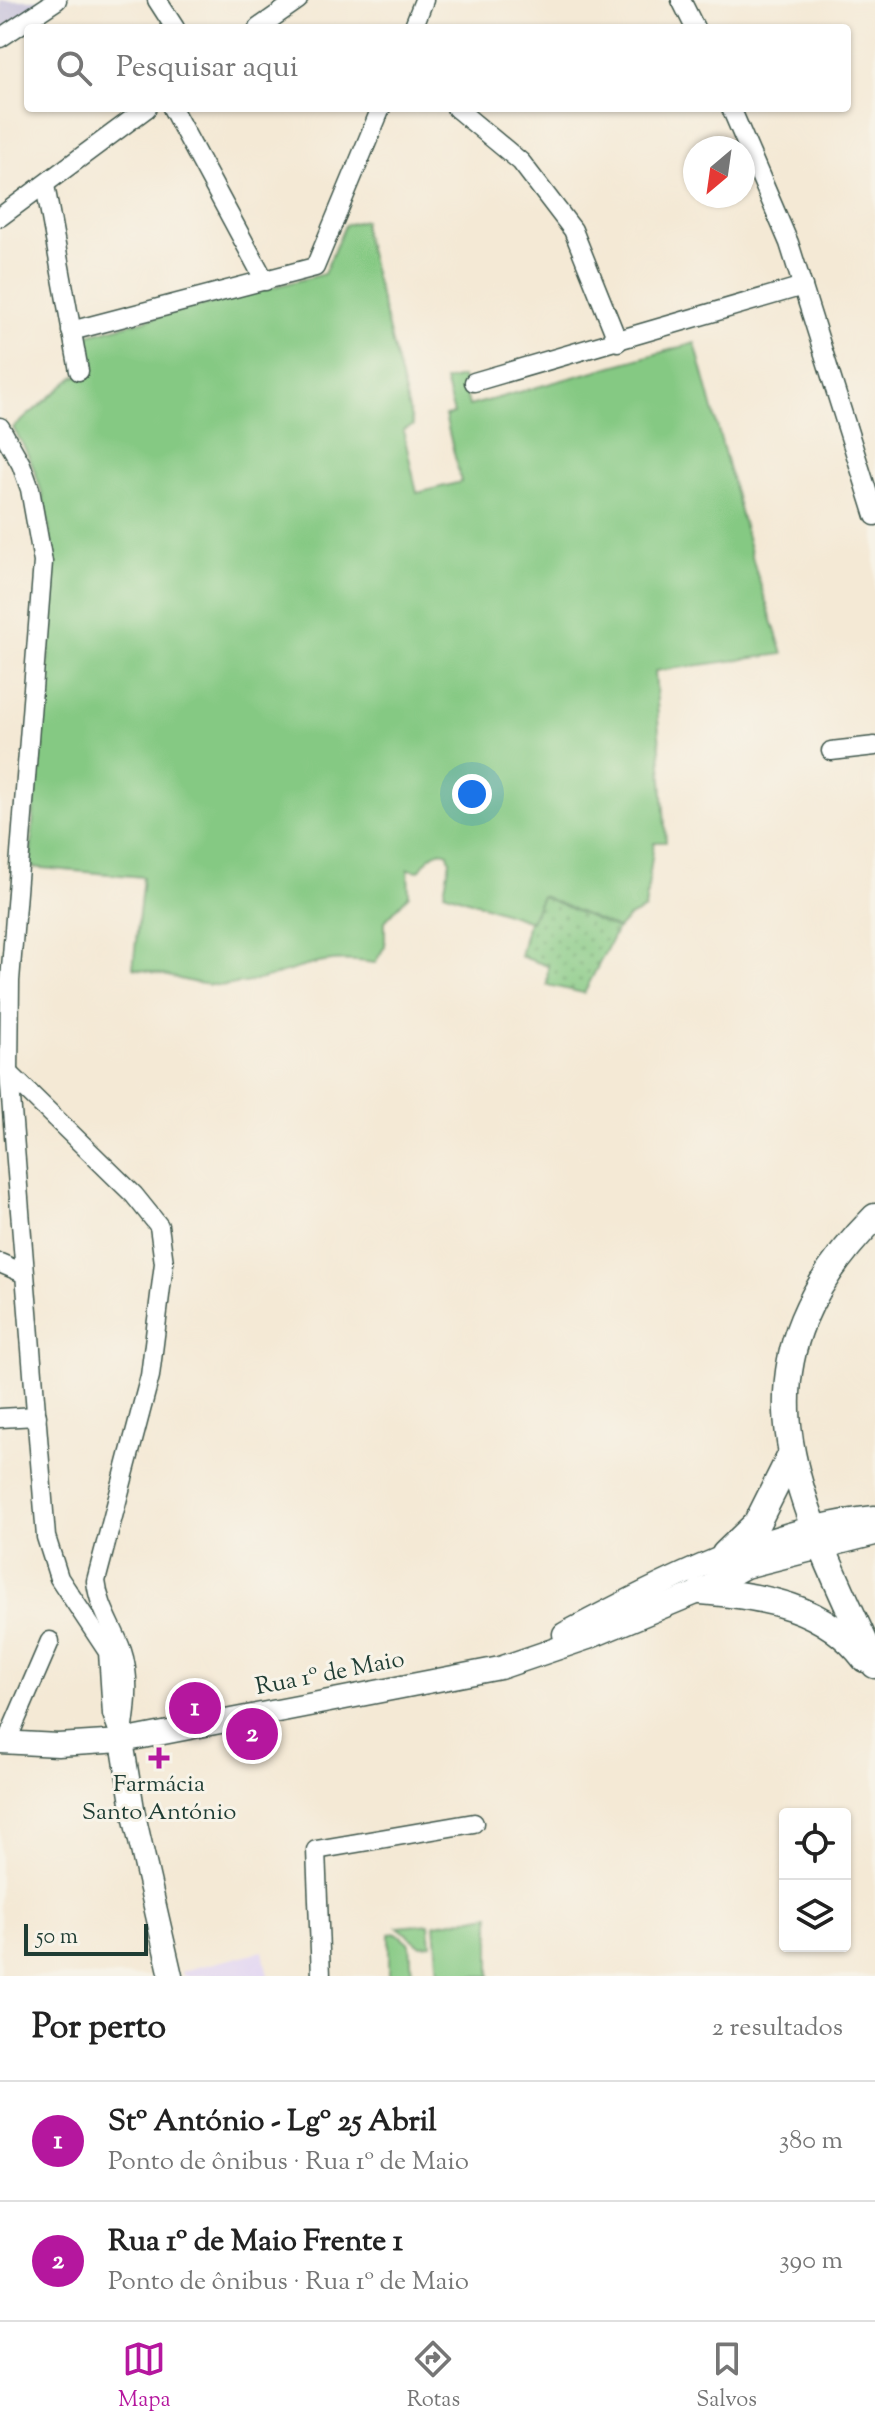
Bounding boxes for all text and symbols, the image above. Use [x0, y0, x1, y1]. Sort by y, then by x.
search box [24, 24, 851, 112]
icon: search [52, 46, 96, 90]
text: Pesquisar aqui [116, 47, 298, 90]
north arrow [683, 136, 755, 208]
your location [452, 774, 492, 814]
street label: Rua 1º de Maio [253, 1643, 407, 1705]
pin: 1 [169, 1678, 221, 1738]
pin: 2 [226, 1704, 278, 1764]
marker: Farmácia Santo António [150, 1749, 168, 1767]
place label: Farmácia Santo António [82, 1768, 236, 1830]
map controls [779, 1808, 851, 1952]
button: locate [779, 1808, 851, 1880]
button: layers [779, 1880, 851, 1952]
scale bar [24, 1920, 148, 1956]
text: 50 m [36, 1922, 78, 1954]
text: Por perto [32, 2004, 166, 2053]
text: 2 resultados [712, 2010, 843, 2047]
text: Stº António - Lgº 25 Abril [108, 2101, 437, 2144]
text: 1 [54, 2123, 62, 2160]
text: 380 m [779, 2123, 843, 2160]
text: Ponto de ônibus · Rua 1º de Maio [108, 2144, 469, 2181]
text: Rua 1º de Maio Frente 1 [108, 2221, 403, 2264]
text: 2 [52, 2243, 64, 2280]
text: 390 m [779, 2243, 843, 2280]
text: Ponto de ônibus · Rua 1º de Maio [108, 2264, 469, 2301]
tab: Mapa [118, 2337, 171, 2417]
tab: Rotas [407, 2337, 460, 2417]
tab: Salvos [696, 2337, 757, 2417]

